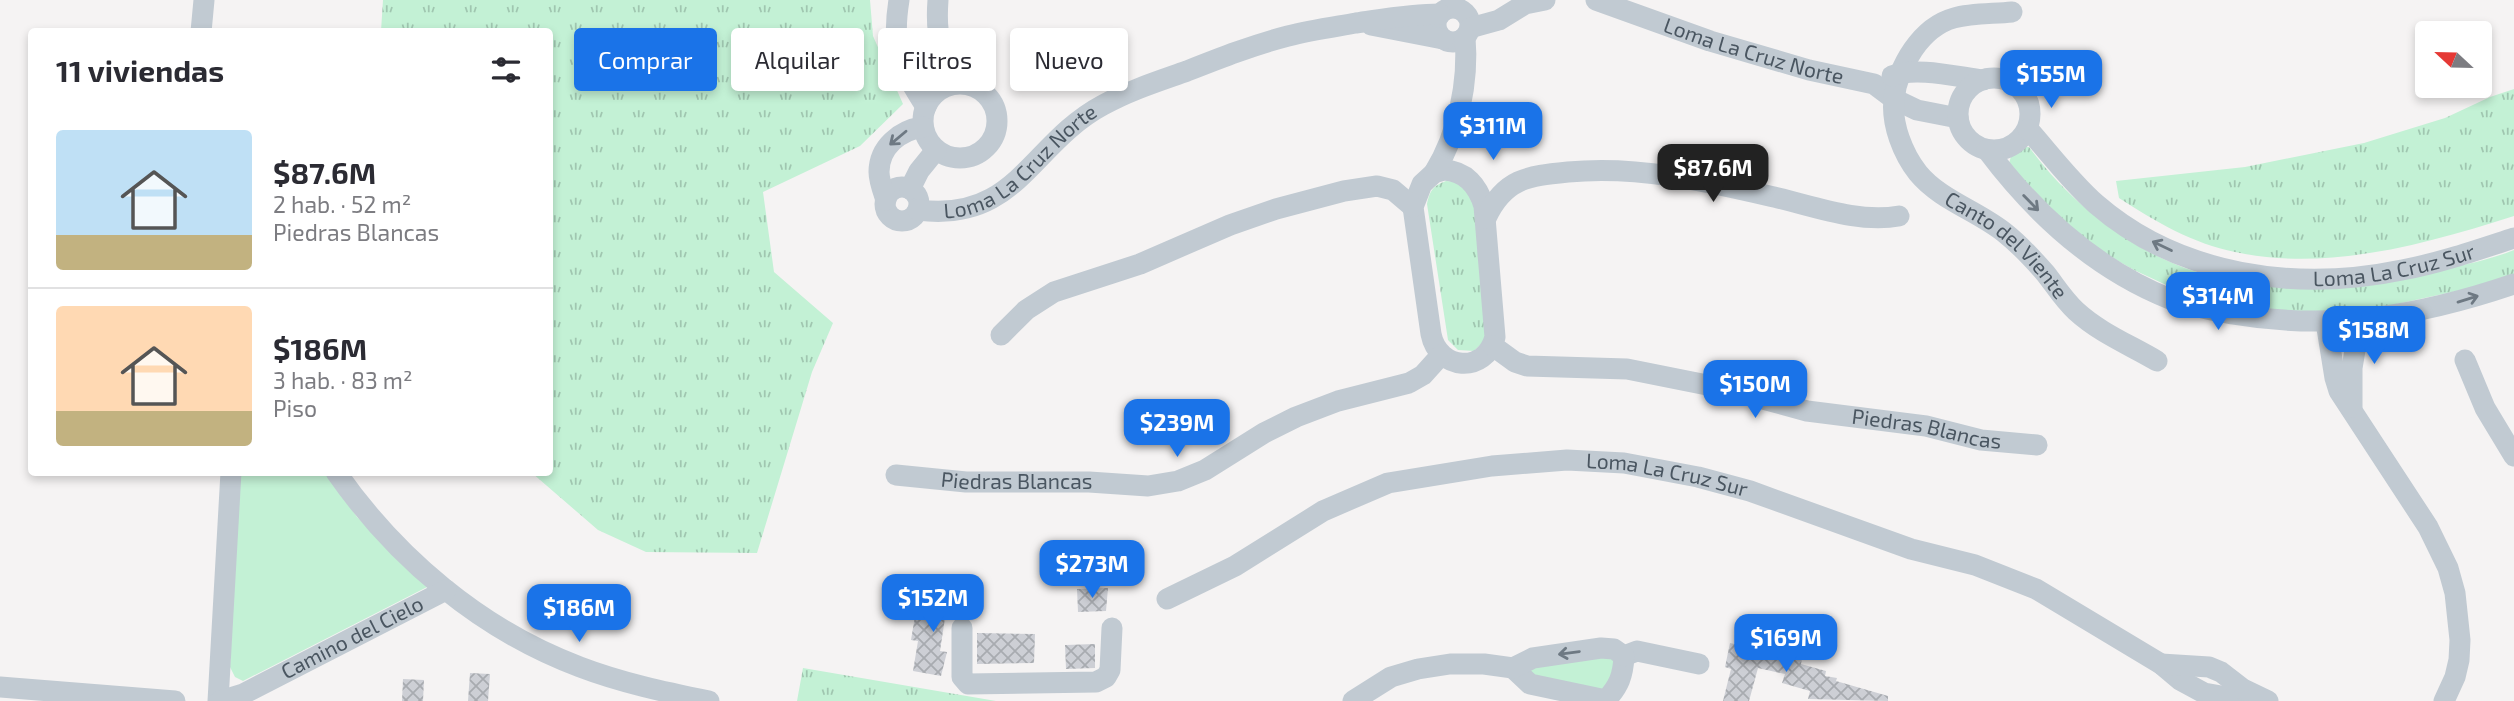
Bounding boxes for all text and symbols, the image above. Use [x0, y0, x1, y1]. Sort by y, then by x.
street label: Loma La Cruz Norte [1661, 11, 1846, 88]
north arrow [2415, 21, 2492, 98]
map controls [2415, 21, 2492, 98]
chip: Comprar [574, 28, 717, 91]
chip: Alquilar [731, 28, 864, 91]
chip: Filtros [878, 28, 996, 91]
chip: Nuevo [1010, 28, 1128, 91]
pin: $155M [2002, 50, 2100, 110]
icon: filters [487, 51, 525, 89]
text: 11 viviendas [56, 52, 224, 88]
text: $155M [2016, 59, 2086, 87]
street label: Loma La Cruz Norte [943, 98, 1101, 222]
pin: $311M [1444, 102, 1542, 162]
text: $311M [1459, 111, 1527, 139]
one-way arrow [889, 130, 907, 146]
pin: $87.6M [1656, 144, 1770, 204]
text: $87.6M [1673, 153, 1753, 181]
text: $87.6M [273, 154, 376, 190]
icon: home [112, 158, 196, 242]
street label: Canto del Viente [1941, 185, 2074, 303]
text: 2 hab. · 52 m² [273, 190, 411, 218]
one-way arrow [2022, 194, 2039, 211]
text: Piedras Blancas [273, 218, 439, 246]
street label: Loma La Cruz Sur [2313, 237, 2478, 290]
one-way arrow [2152, 239, 2173, 252]
pin: $314M [2169, 272, 2267, 332]
text: $314M [2182, 281, 2254, 309]
one-way arrow [2456, 292, 2478, 305]
pin: $158M [2325, 306, 2423, 366]
text: $158M [2338, 315, 2410, 343]
text: $186M [273, 330, 367, 366]
icon: home [112, 334, 196, 418]
pin: $150M [1706, 360, 1804, 420]
text: 3 hab. · 83 m² [273, 366, 413, 394]
text: $150M [1719, 369, 1791, 397]
text: Piso [273, 394, 317, 422]
pin: $239M [1128, 400, 1226, 459]
street label: Piedras Blancas [1851, 403, 2003, 453]
text: $239M [1140, 408, 1214, 436]
street label: Loma La Cruz Sur [1585, 447, 1751, 501]
street label: Piedras Blancas [940, 466, 1093, 493]
pin: $273M [1043, 540, 1141, 600]
text: $273M [1056, 549, 1128, 577]
pin: $152M [884, 574, 982, 634]
text: $152M [898, 583, 968, 611]
pin: $186M [530, 584, 628, 644]
street label: Camino del Cielo [276, 590, 427, 683]
text: $186M [543, 593, 615, 621]
pin: $169M [1737, 614, 1835, 674]
text: $169M [1750, 623, 1822, 651]
one-way arrow [1558, 647, 1580, 660]

